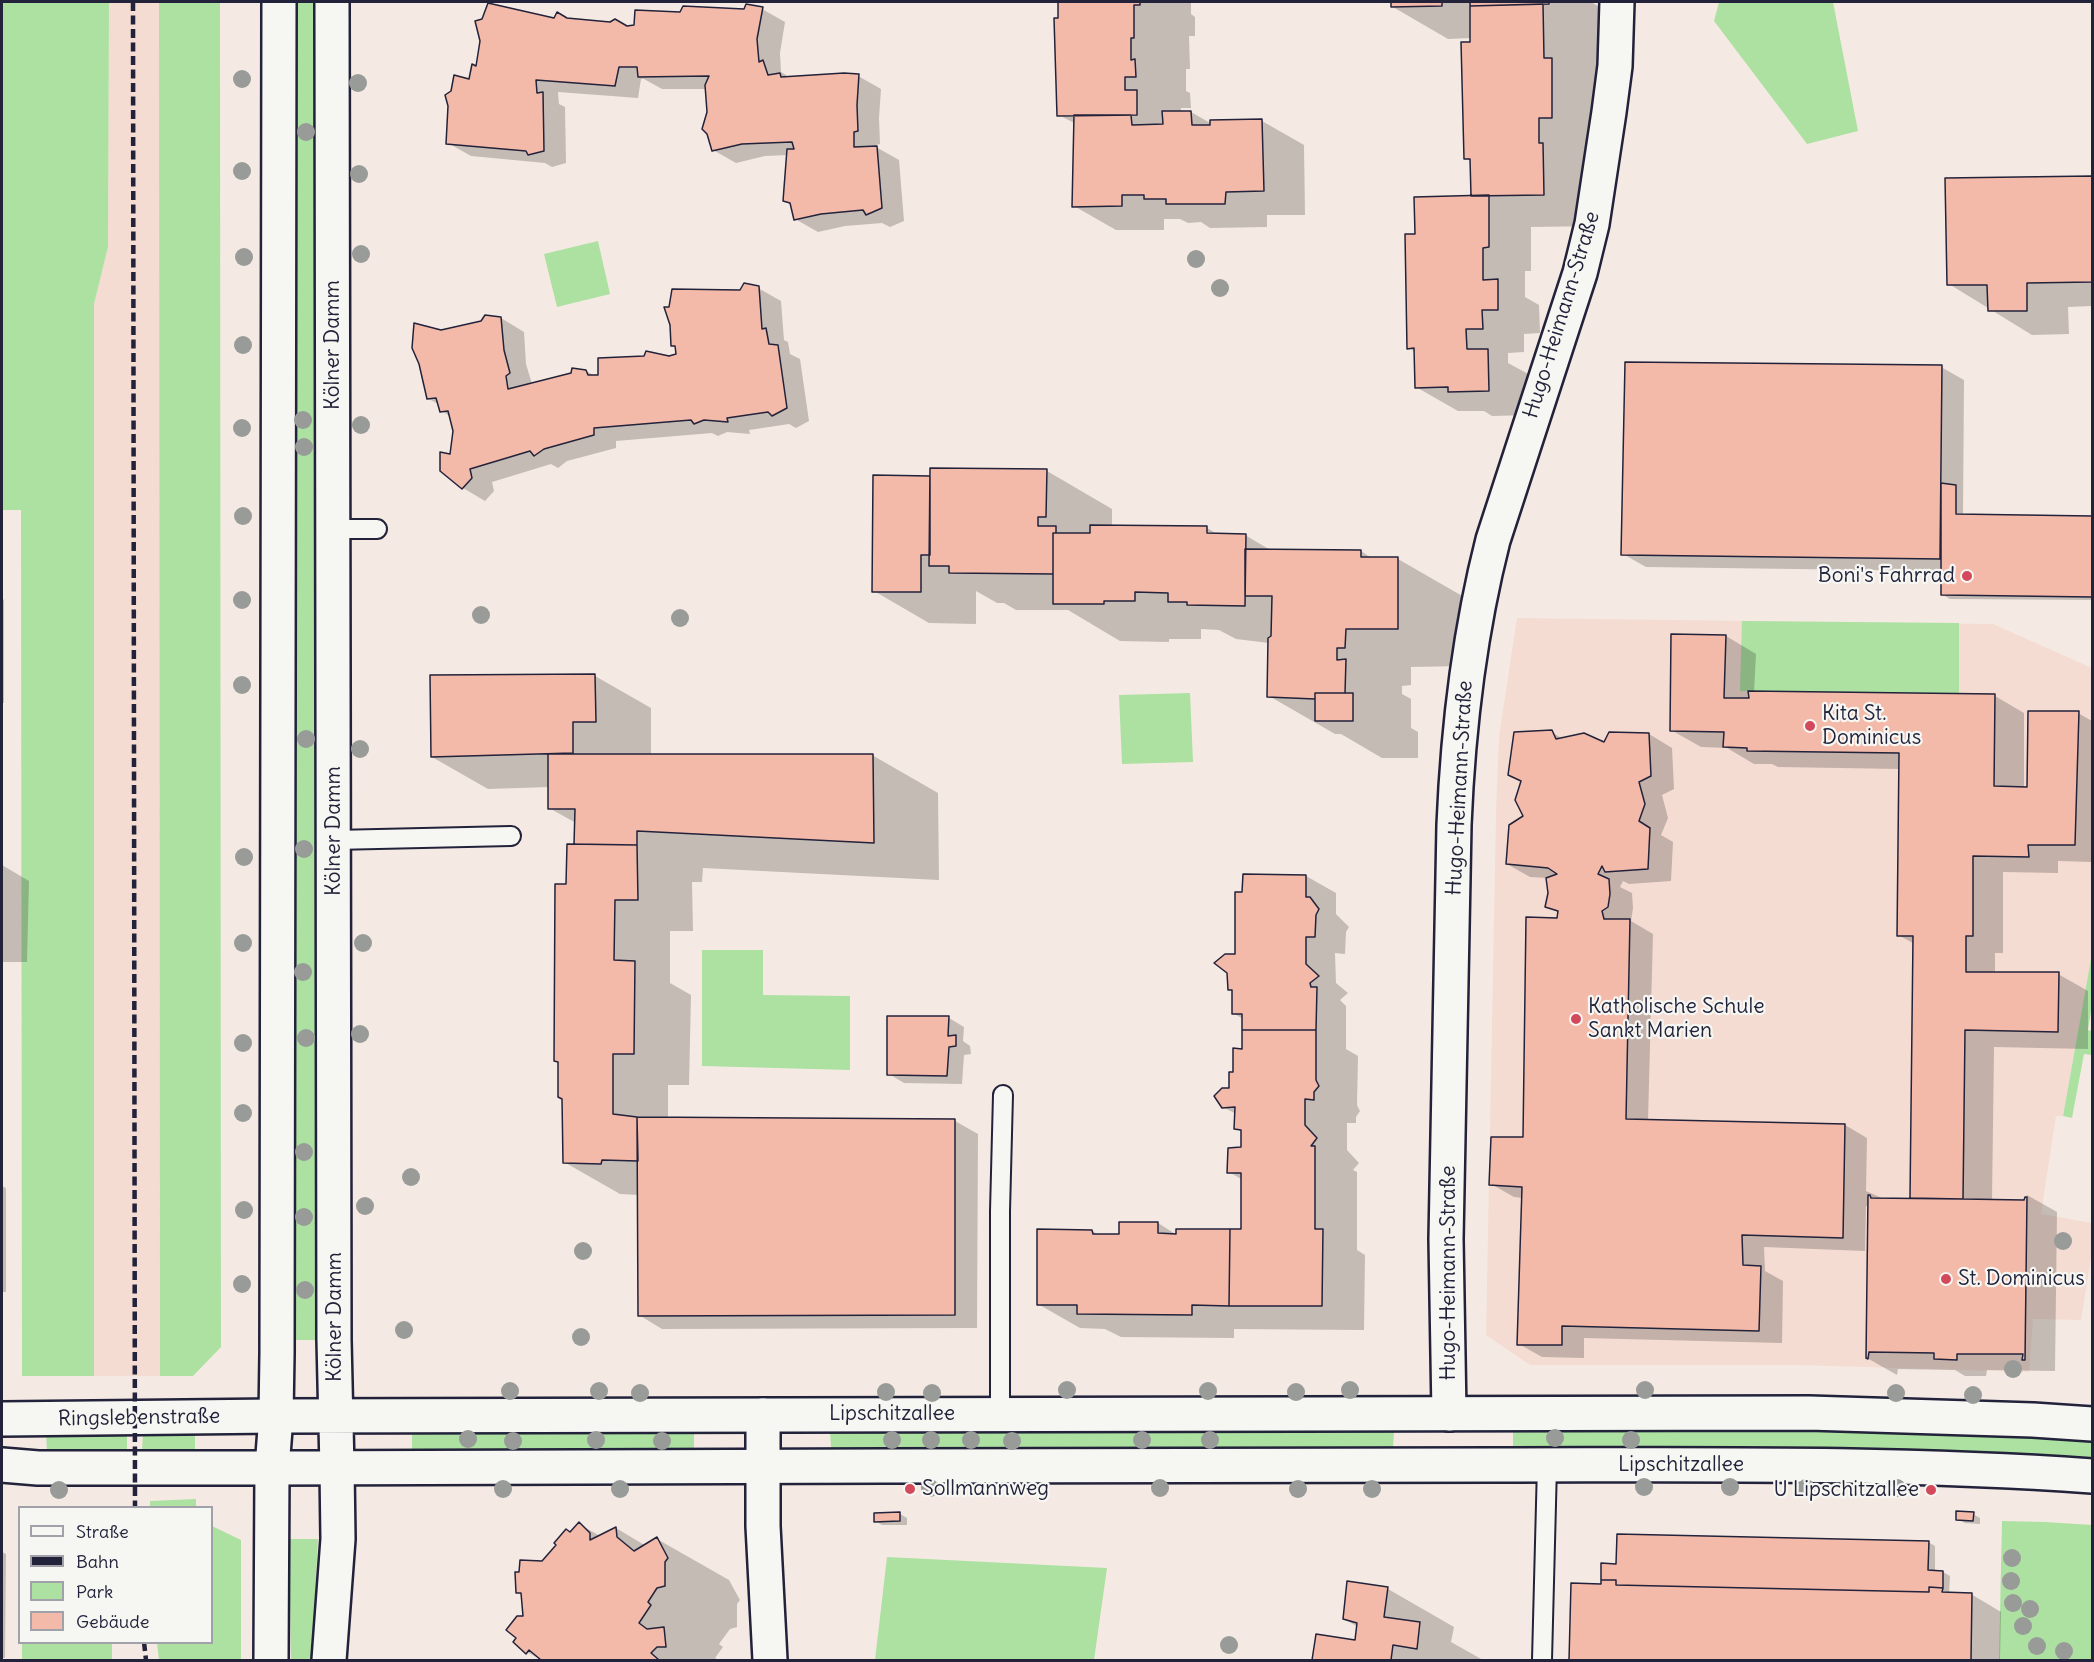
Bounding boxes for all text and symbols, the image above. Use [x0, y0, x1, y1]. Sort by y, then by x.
street label: Hugo-Heimann-Straße [1518, 208, 1606, 422]
street label: Kölner Damm [320, 280, 346, 410]
place label: Boni's Fahrrad [1818, 563, 1955, 589]
marker: Boni's Fahrrad [1960, 569, 1974, 583]
street label: Hugo-Heimann-Straße [1442, 680, 1478, 896]
place label: Kita St. Dominicus [1822, 701, 1921, 751]
marker: Kita St. Dominicus [1803, 719, 1817, 733]
street label: Kölner Damm [321, 766, 347, 896]
place label: Katholische Schule Sankt Marien [1588, 994, 1765, 1044]
marker: Katholische Schule Sankt Marien [1569, 1012, 1583, 1026]
street label: Hugo-Heimann-Straße [1436, 1165, 1462, 1381]
street label: Kölner Damm [322, 1252, 348, 1382]
place label: St. Dominicus [1958, 1266, 2085, 1292]
marker: St. Dominicus [1939, 1272, 1953, 1286]
street label: Lipschitzallee [829, 1401, 955, 1427]
street label: Ringslebenstraße [58, 1404, 220, 1432]
street label: Lipschitzallee [1618, 1452, 1744, 1478]
place label: Sollmannweg [922, 1476, 1049, 1502]
place label: U Lipschitzallee [1773, 1477, 1919, 1503]
marker: Sollmannweg [903, 1482, 917, 1496]
marker: U Lipschitzallee [1924, 1483, 1938, 1497]
legend [18, 1506, 213, 1644]
text: Straße [76, 1520, 129, 1543]
text: Bahn [76, 1550, 119, 1573]
text: Park [76, 1580, 113, 1603]
text: Gebäude [76, 1610, 149, 1633]

